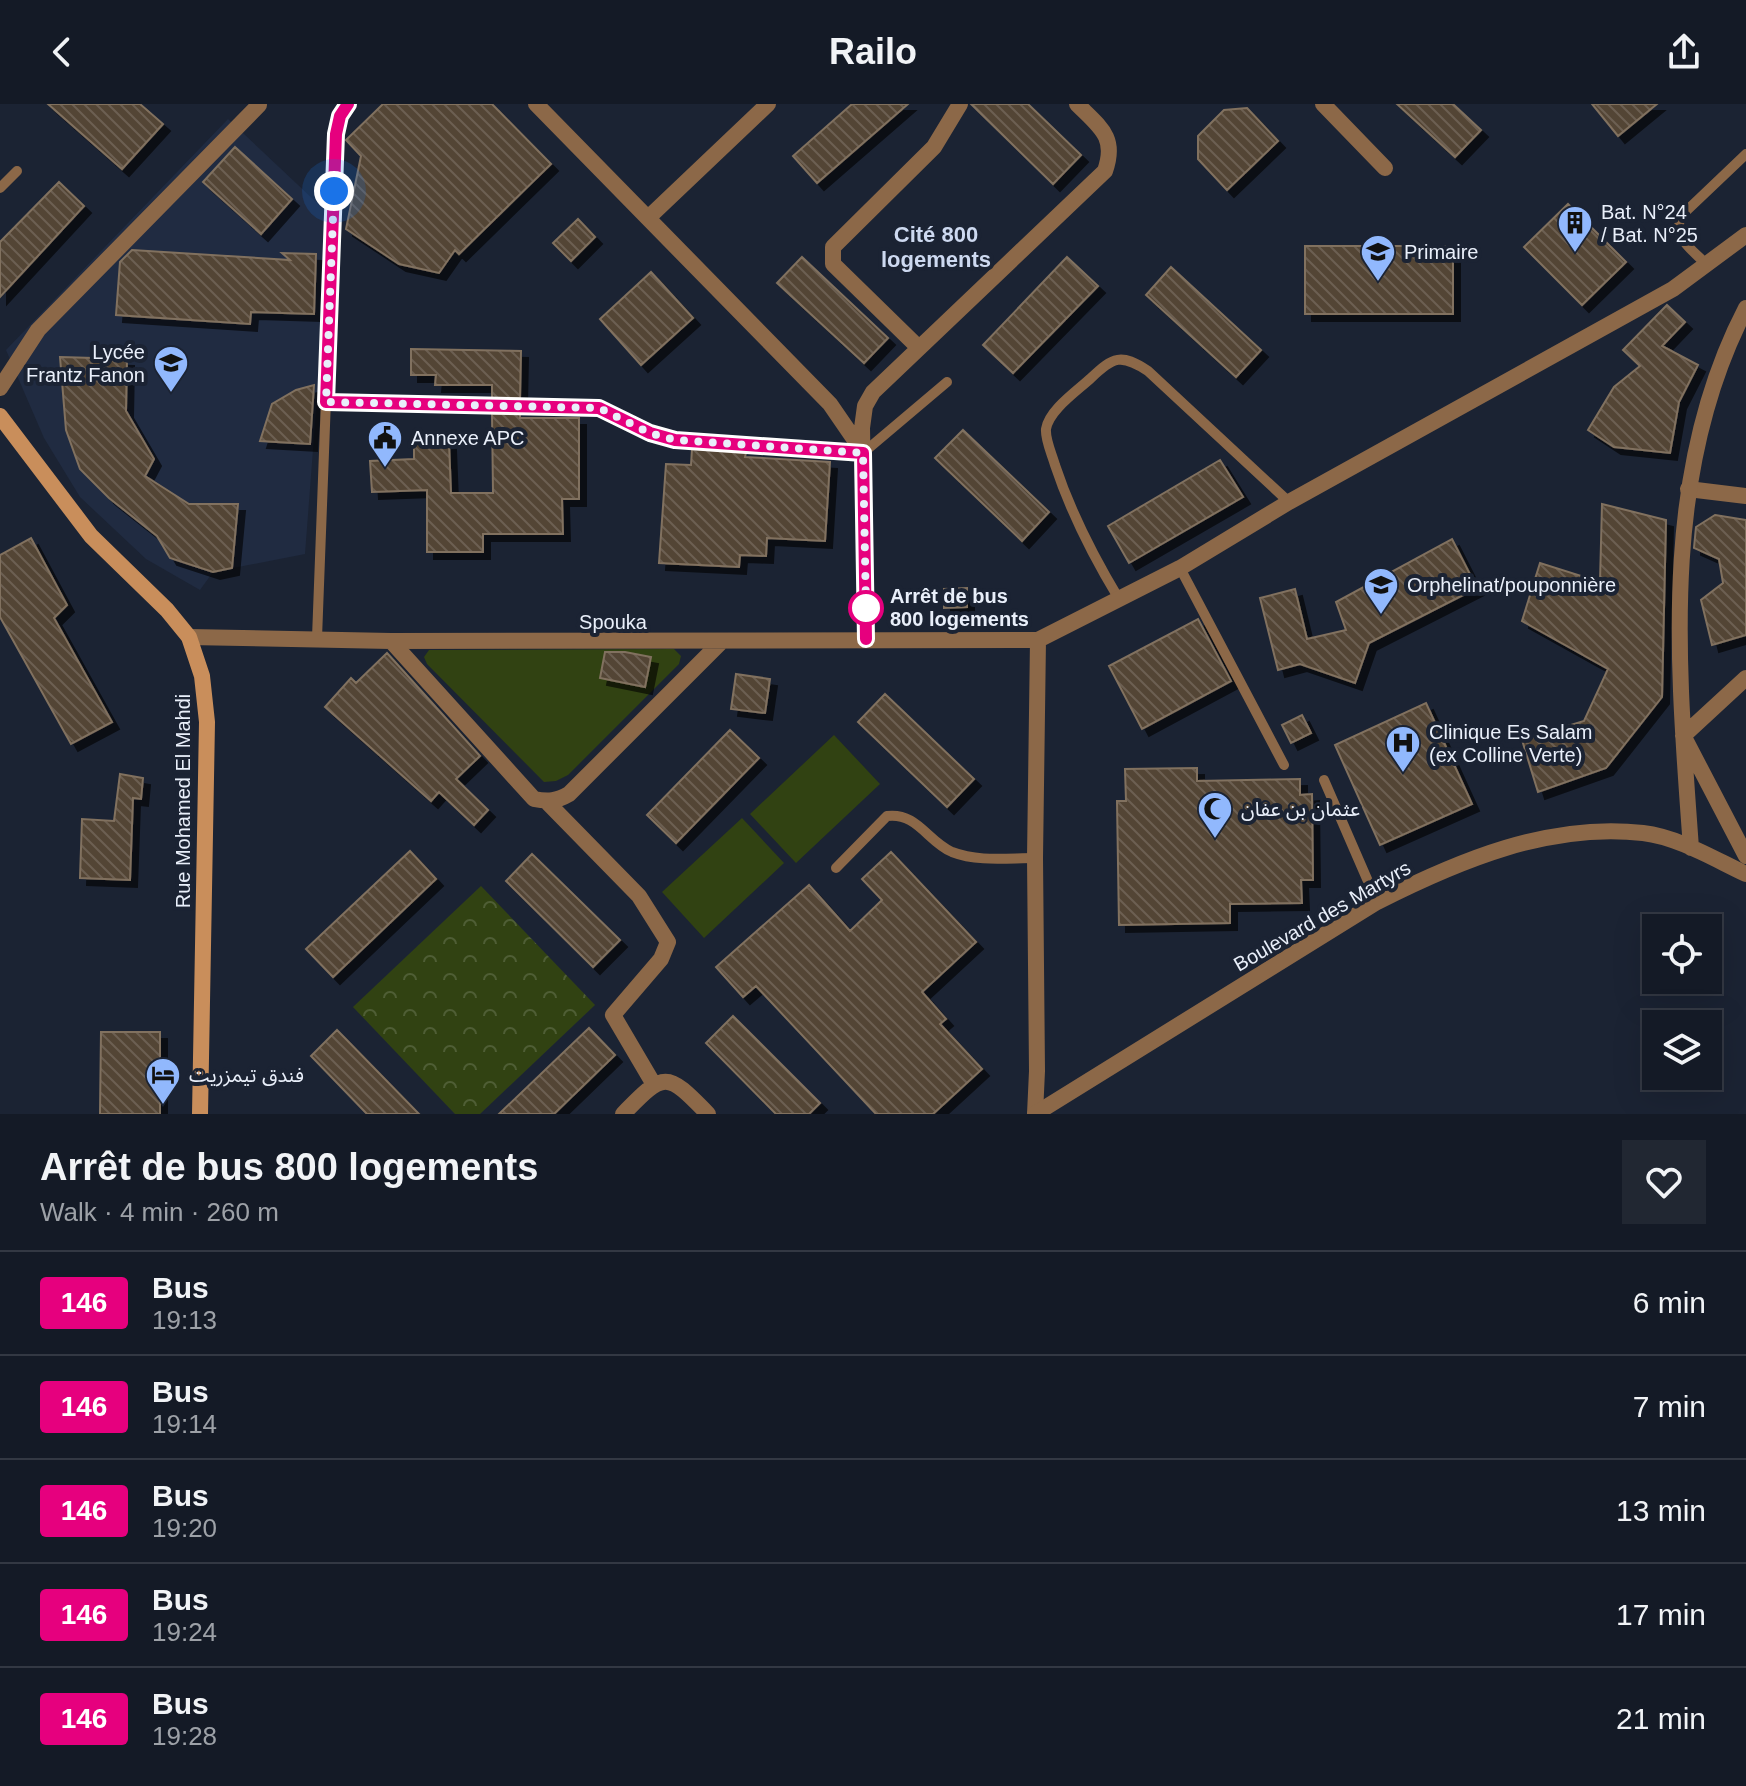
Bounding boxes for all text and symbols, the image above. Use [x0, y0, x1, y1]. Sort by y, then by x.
icon: back [40, 30, 84, 74]
icon: share [1662, 30, 1706, 74]
text: Railo [829, 31, 917, 72]
your location [314, 171, 354, 211]
place label: Bat. N°24 / Bat. N°25 [1601, 201, 1698, 246]
building icon: Bat. N°24 / Bat. N°25 [1556, 204, 1594, 254]
district label: Cité 800 logements [881, 222, 991, 272]
school or university icon: Primaire [1359, 233, 1397, 283]
place label: Primaire [1404, 241, 1478, 263]
place label: Lycée Frantz Fanon [26, 341, 145, 386]
school or university icon: Lycée Frantz Fanon [152, 344, 190, 394]
public building icon: Annexe APC [366, 419, 404, 469]
place label: Annexe APC [411, 427, 524, 449]
school or university icon: Orphelinat/pouponnière [1362, 566, 1400, 616]
place label: Orphelinat/pouponnière [1407, 574, 1616, 596]
place label: Arrêt de bus 800 logements [890, 585, 1029, 630]
marker: Arrêt de bus 800 logements [849, 591, 883, 625]
street label: Spouka [579, 611, 648, 633]
street label: Rue Mohamed El Mahdi [172, 694, 194, 908]
place label: Clinique Es Salam (ex Colline Verte) [1429, 721, 1592, 766]
hospital icon: Clinique Es Salam (ex Colline Verte) [1384, 724, 1422, 774]
mosque icon: عثمان بن عفان [1196, 790, 1234, 840]
place label: عثمان بن عفان [1241, 798, 1360, 821]
street label: Boulevard des Martyrs [1230, 856, 1414, 976]
map controls [1642, 914, 1722, 1090]
button: locate [1642, 914, 1722, 994]
button: layers [1642, 1010, 1722, 1090]
hotel icon: فندق تيمزريت [144, 1056, 182, 1106]
place label: فندق تيمزريت [189, 1064, 304, 1087]
button: heart [1622, 1140, 1706, 1224]
text: Arrêt de bus 800 logements [40, 1146, 538, 1188]
text: Walk · 4 min · 260 m [40, 1197, 279, 1227]
text: Bus [152, 1271, 209, 1304]
text: 6 min [1633, 1286, 1706, 1319]
text: 146 [61, 1287, 107, 1318]
text: 19:13 [152, 1305, 217, 1335]
text: Bus [152, 1375, 209, 1408]
text: 7 min [1633, 1390, 1706, 1423]
text: 146 [61, 1391, 107, 1422]
text: 19:14 [152, 1409, 217, 1439]
text: Bus [152, 1479, 209, 1512]
text: 13 min [1616, 1494, 1706, 1527]
text: 146 [61, 1495, 107, 1526]
text: 19:20 [152, 1513, 217, 1543]
text: Bus [152, 1583, 209, 1616]
text: 17 min [1616, 1598, 1706, 1631]
text: 146 [61, 1599, 107, 1630]
text: 19:24 [152, 1617, 217, 1647]
text: Bus [152, 1687, 209, 1720]
text: 21 min [1616, 1702, 1706, 1735]
text: 146 [61, 1703, 107, 1734]
text: 19:28 [152, 1721, 217, 1751]

